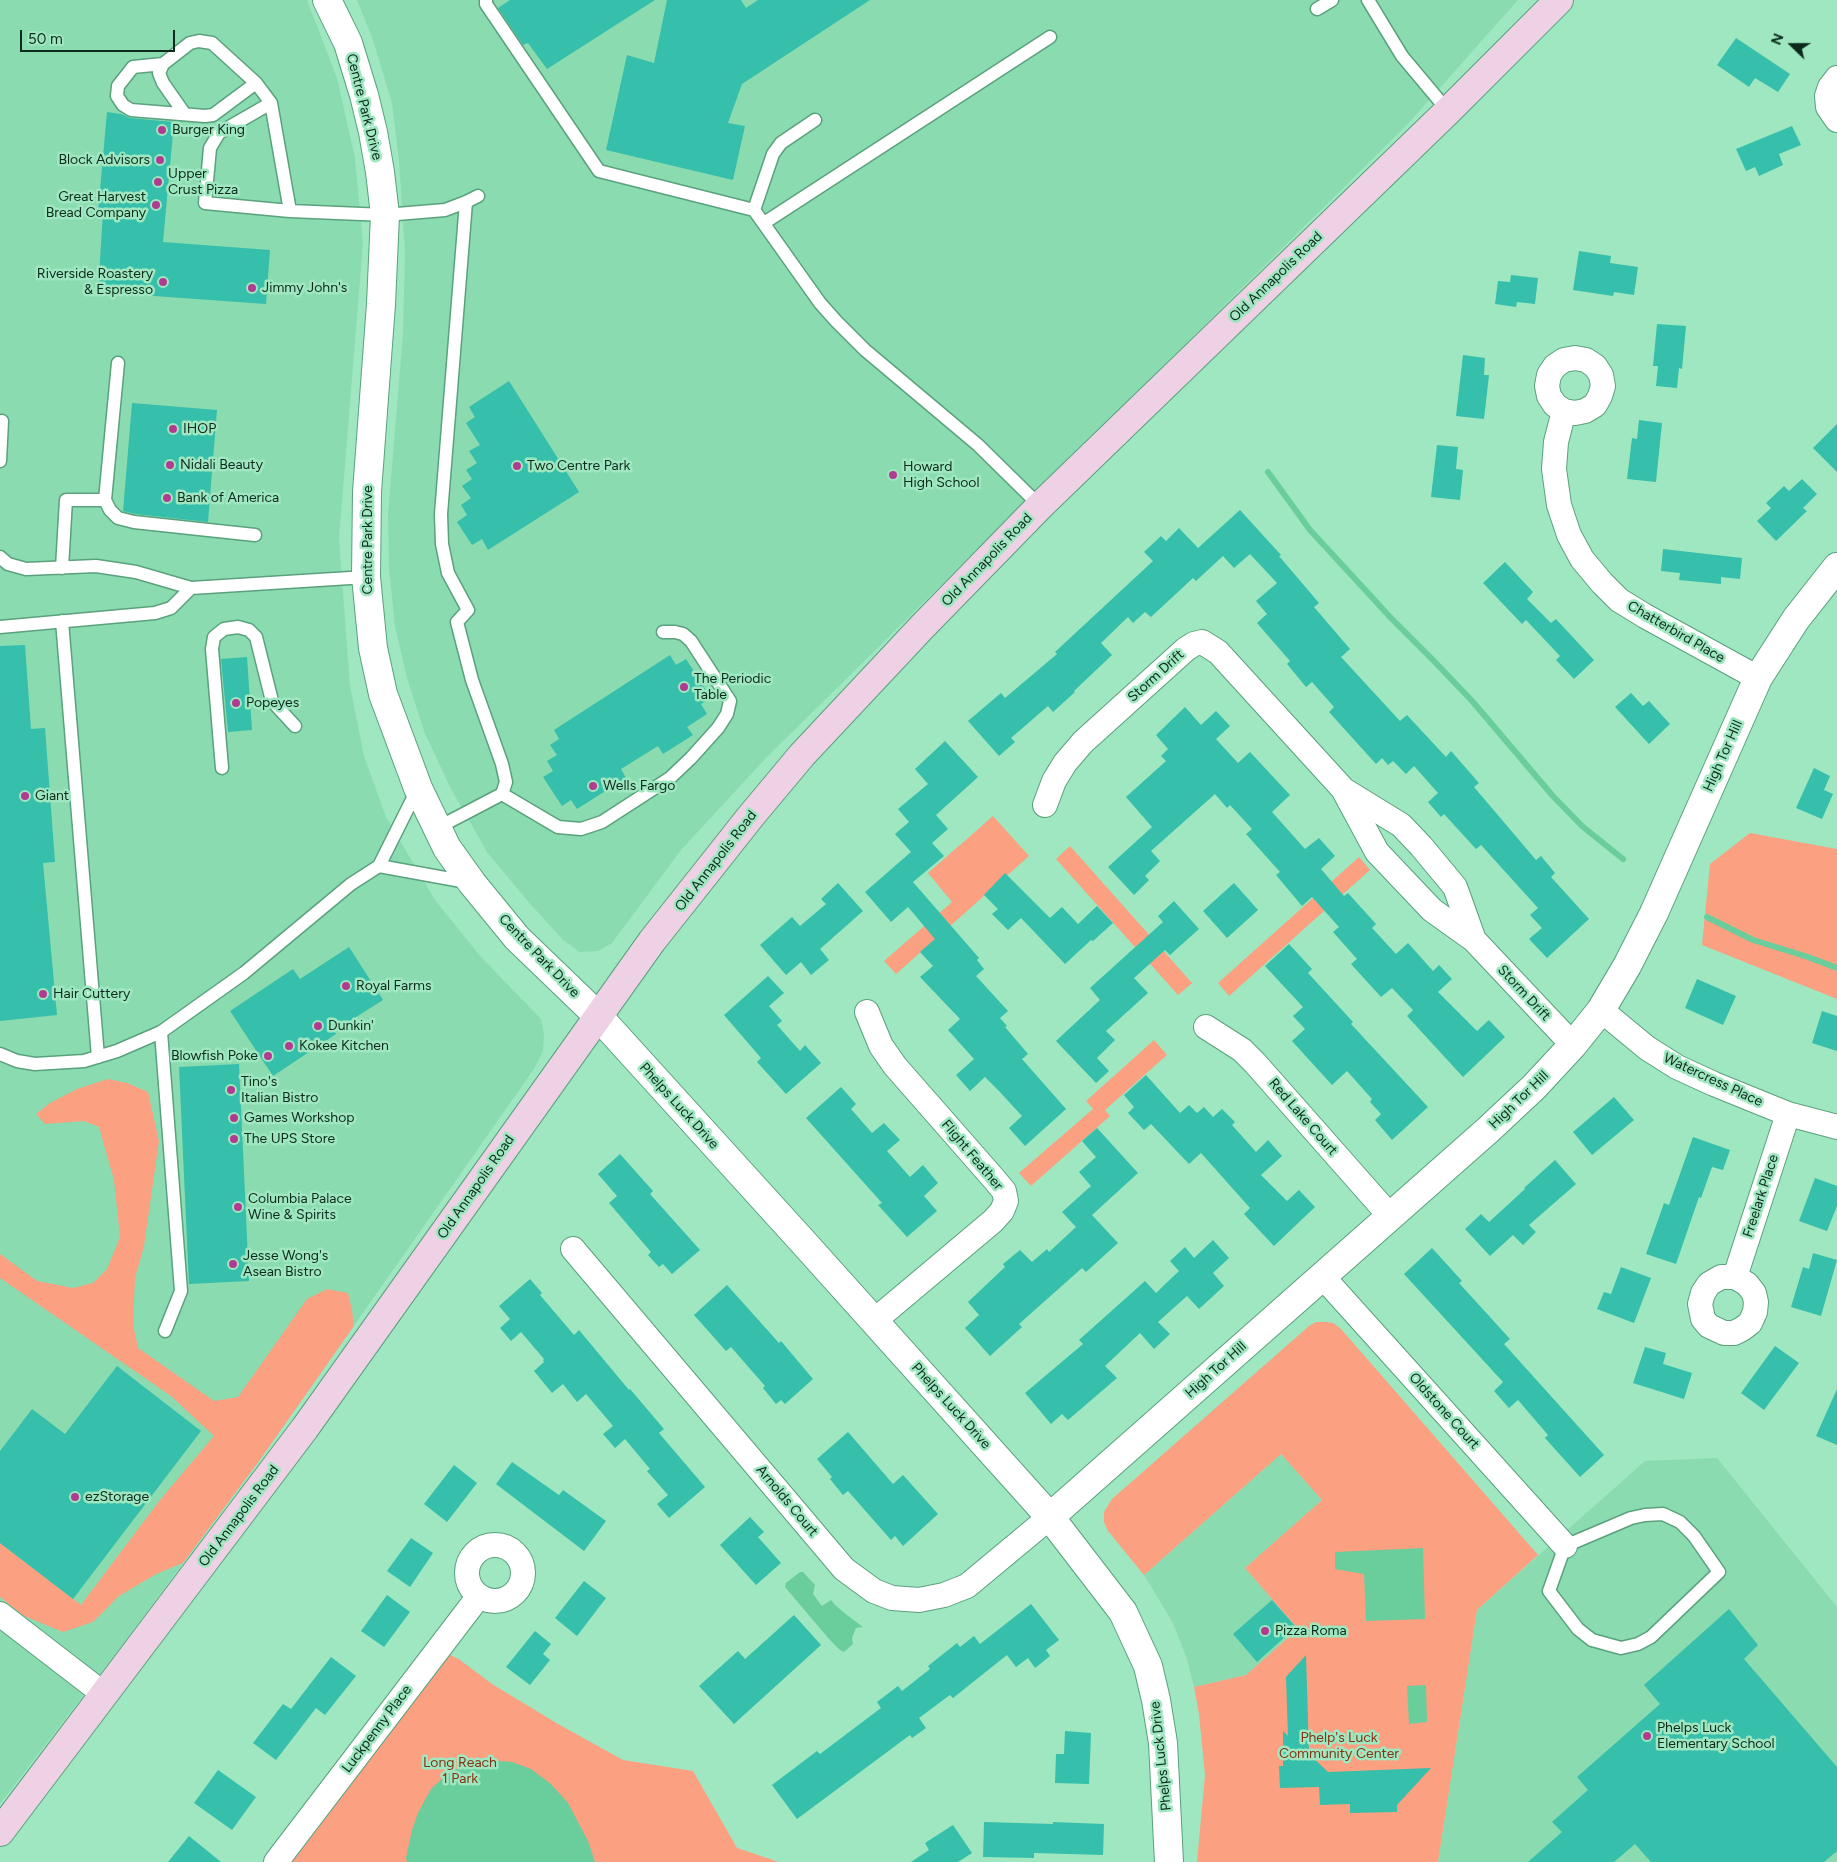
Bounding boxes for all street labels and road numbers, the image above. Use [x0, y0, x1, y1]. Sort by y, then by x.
street label: Centre Park Drive [343, 52, 385, 162]
street label: Old Annapolis Road [1226, 228, 1326, 326]
street label: Centre Park Drive [360, 485, 376, 595]
street label: Old Annapolis Road [938, 510, 1036, 610]
street label: Chatterbird Place [1624, 597, 1728, 667]
street label: Storm Drift [1124, 646, 1188, 706]
street label: High Tor Hill [1700, 718, 1746, 794]
street label: Old Annapolis Road [672, 807, 760, 915]
street label: Centre Park Drive [495, 911, 583, 1001]
street label: Storm Drift [1494, 962, 1554, 1024]
street label: Watercress Place [1661, 1050, 1765, 1110]
street label: Phelps Luck Drive [636, 1059, 722, 1153]
street label: High Tor Hill [1486, 1067, 1552, 1133]
street label: Red Lake Court [1265, 1075, 1341, 1159]
street label: Flight Feather [938, 1116, 1006, 1194]
street label: Old Annapolis Road [434, 1132, 518, 1242]
street label: Freelark Place [1740, 1152, 1782, 1240]
street label: High Tor Hill [1182, 1338, 1250, 1402]
street label: Phelps Luck Drive [908, 1359, 994, 1453]
street label: Oldstone Court [1405, 1369, 1483, 1453]
street label: Old Annapolis Road [195, 1462, 283, 1570]
street label: Arnolds Court [752, 1462, 822, 1540]
street label: Luckpenny Place [339, 1682, 415, 1776]
street label: Phelps Luck Drive [1147, 1700, 1175, 1812]

